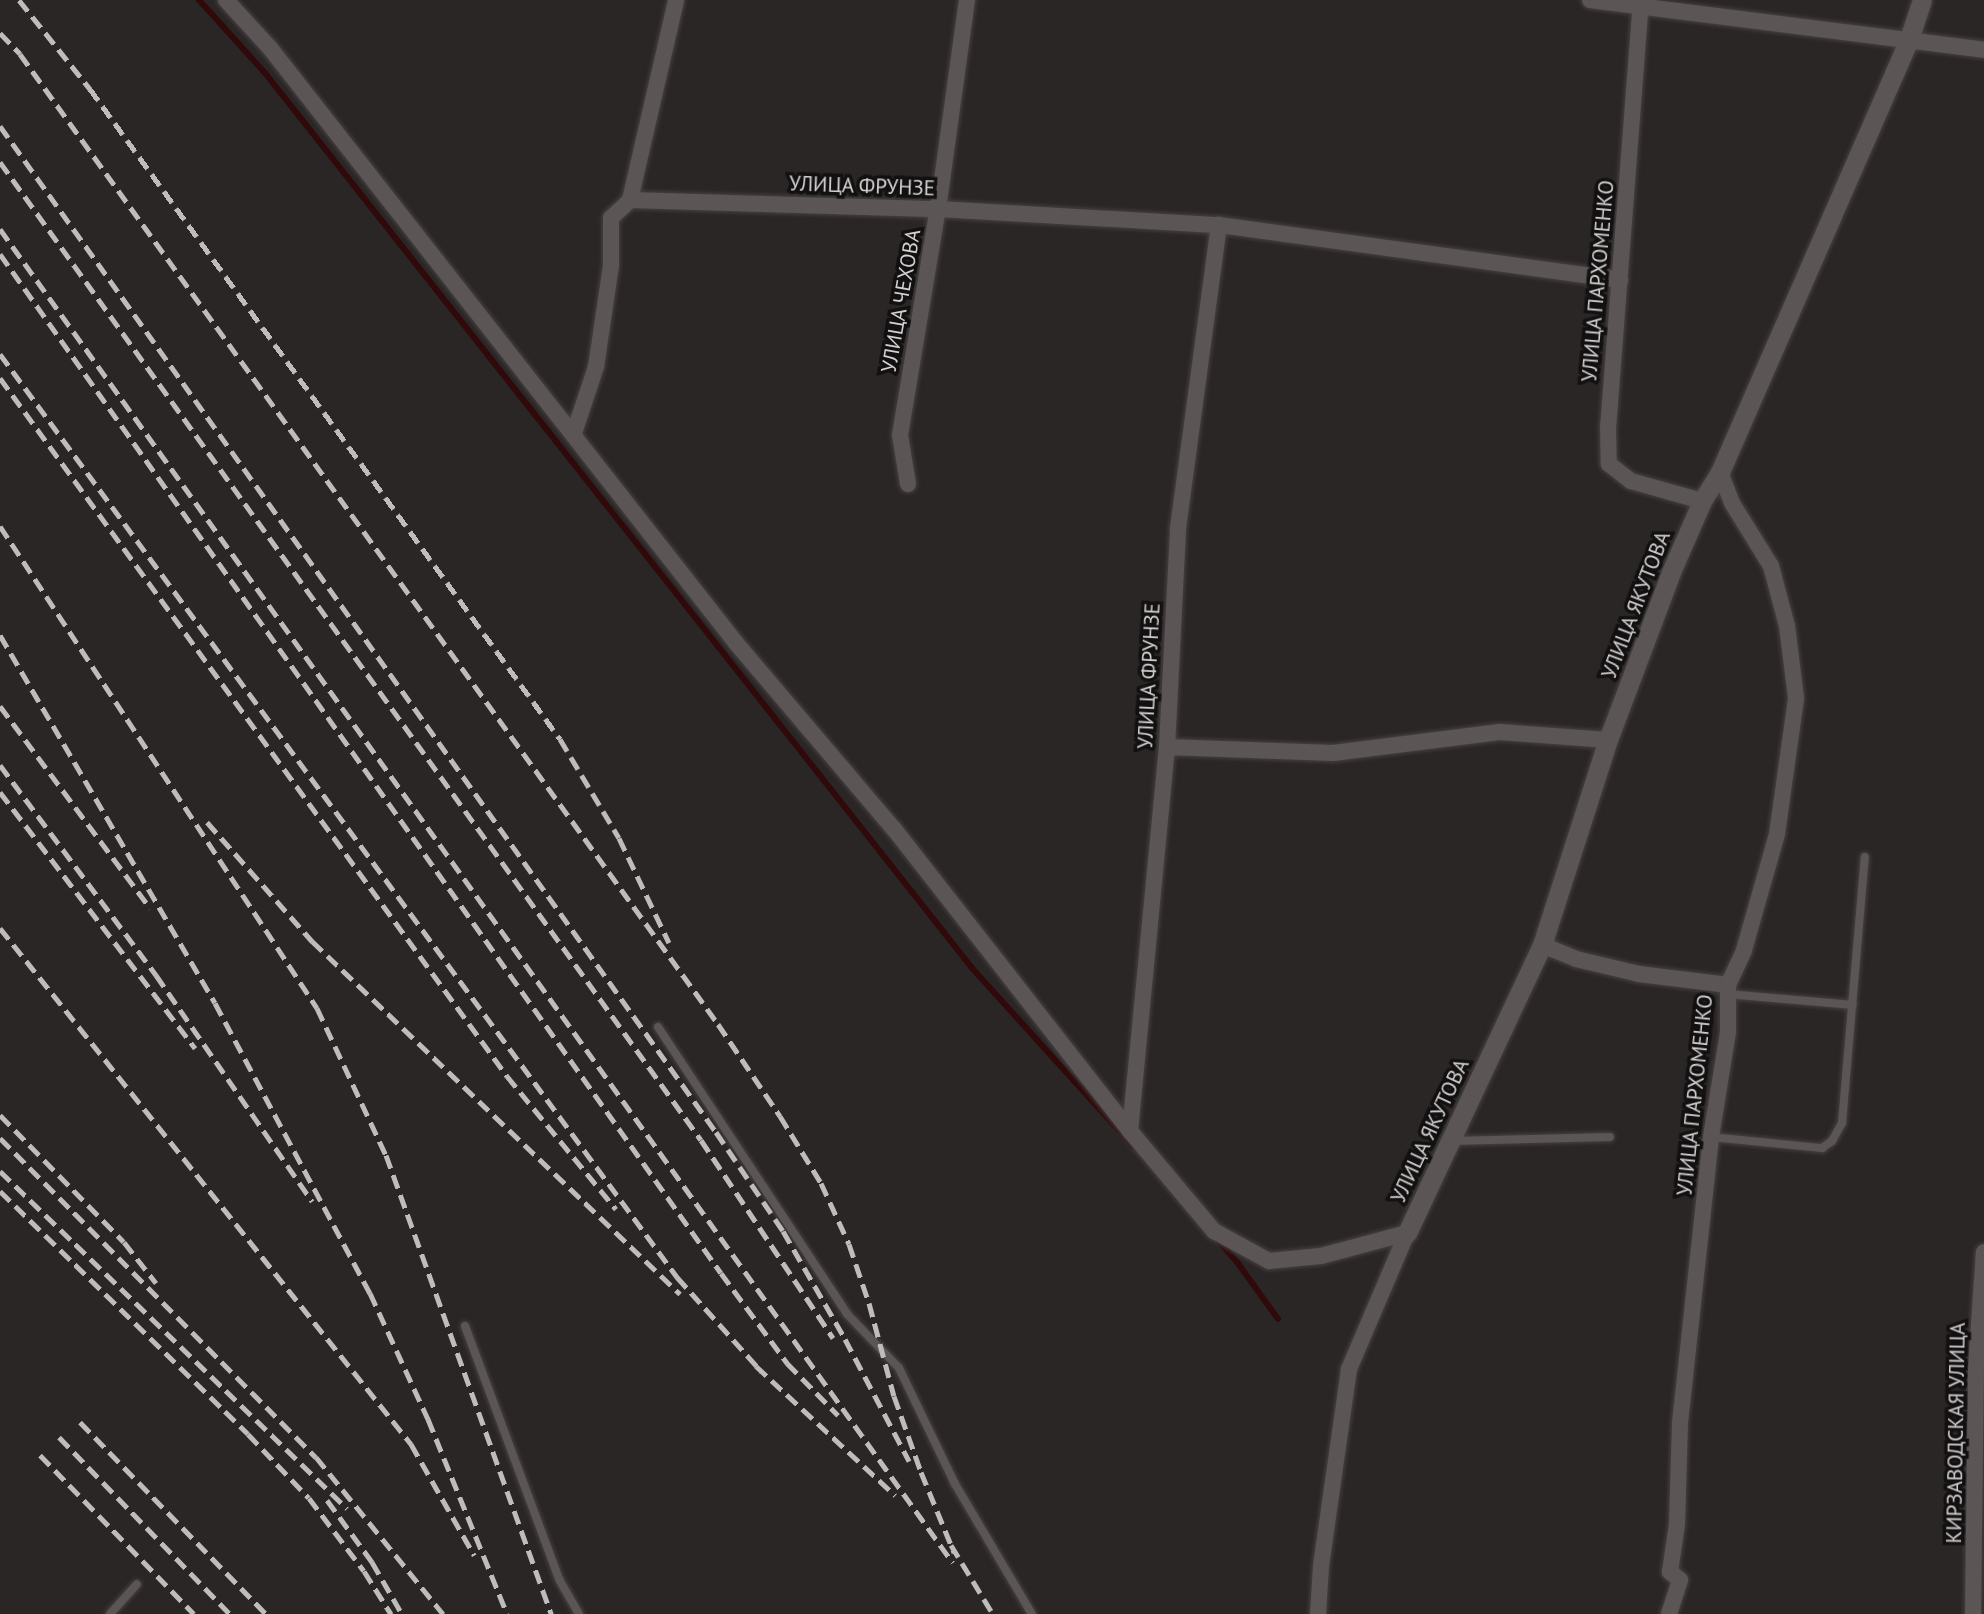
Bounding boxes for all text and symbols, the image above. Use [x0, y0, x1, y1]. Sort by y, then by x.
street label: УЛИЦА ФРУНЗЕ [788, 171, 936, 201]
street label: УЛИЦА ПАРХОМЕНКО [1577, 179, 1619, 383]
street label: УЛИЦА ЧЕХОВА [876, 227, 926, 375]
street label: УЛИЦА ЯКУТОВА [1596, 527, 1676, 683]
street label: УЛИЦА ФРУНЗЕ [1133, 602, 1165, 750]
street label: УЛИЦА ПАРХОМЕНКО [1672, 993, 1718, 1197]
street label: УЛИЦА ЯКУТОВА [1385, 1055, 1475, 1207]
street label: КИРЗАВОДСКАЯ УЛИЦА [1941, 1322, 1971, 1544]

